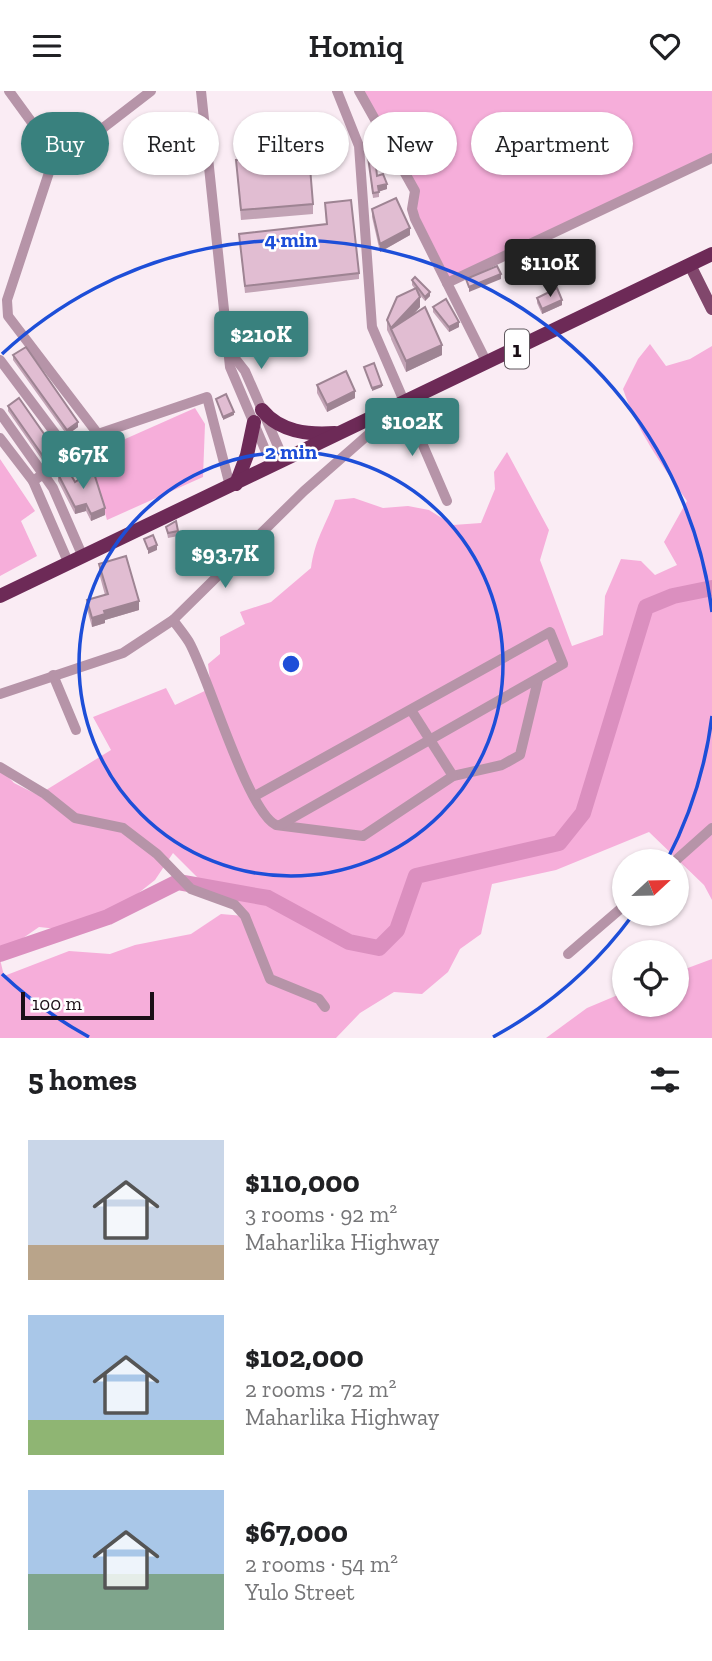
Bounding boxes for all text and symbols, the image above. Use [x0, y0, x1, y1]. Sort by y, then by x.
icon: menu [28, 27, 66, 65]
text: Homiq [309, 27, 403, 65]
icon: heart [646, 27, 684, 65]
chip: Buy [21, 112, 109, 175]
chip: Rent [123, 112, 219, 175]
chip: Filters [233, 112, 349, 175]
chip: New [363, 112, 457, 175]
chip: Apartment [471, 112, 633, 175]
text: 4 min [264, 227, 318, 252]
pin: $110K [501, 239, 599, 299]
text: $110K [521, 248, 579, 276]
pin: $210K [212, 311, 310, 371]
text: $210K [230, 320, 292, 348]
road number: 1 [505, 329, 529, 369]
pin: $102K [363, 399, 461, 458]
text: $102K [381, 407, 443, 435]
pin: $67K [42, 431, 124, 491]
text: 2 min [265, 439, 318, 464]
text: $67K [58, 440, 108, 468]
pin: $93.7K [168, 531, 282, 590]
text: $93.7K [191, 539, 259, 567]
centre of rings [279, 652, 303, 676]
north arrow [612, 849, 690, 926]
map controls [612, 849, 689, 1017]
button: locate [612, 940, 689, 1017]
scale bar [21, 989, 154, 1021]
text: 100 m [32, 992, 82, 1015]
icon: filters [646, 1061, 684, 1099]
text: 5 homes [28, 1062, 137, 1098]
text: $110,000 [245, 1164, 360, 1200]
icon: home [84, 1168, 168, 1252]
text: 3 rooms · 92 m² [245, 1200, 397, 1228]
text: Maharlika Highway [245, 1228, 439, 1256]
text: $102,000 [245, 1339, 364, 1375]
icon: home [84, 1343, 168, 1427]
text: 2 rooms · 72 m² [245, 1375, 396, 1403]
text: Maharlika Highway [245, 1403, 439, 1431]
text: $67,000 [245, 1514, 348, 1550]
icon: home [84, 1518, 168, 1602]
text: 2 rooms · 54 m² [245, 1550, 398, 1578]
text: Yulo Street [245, 1578, 355, 1606]

